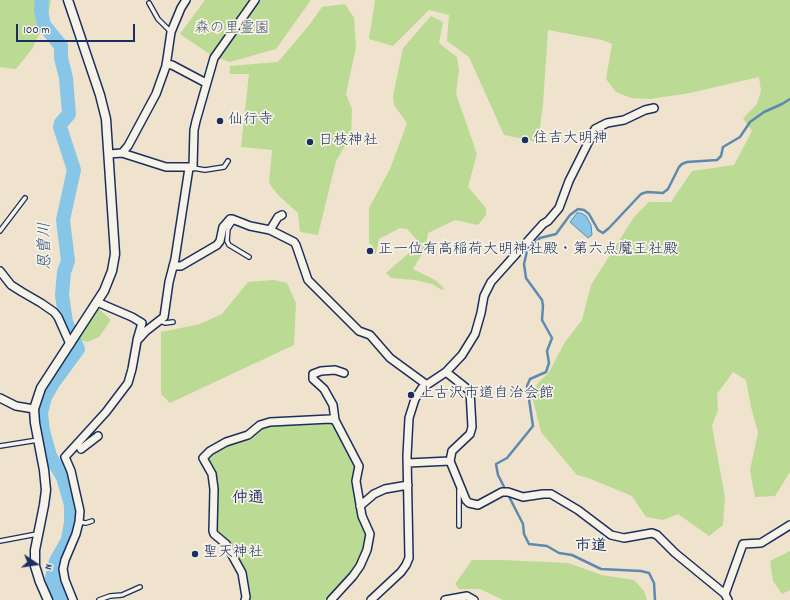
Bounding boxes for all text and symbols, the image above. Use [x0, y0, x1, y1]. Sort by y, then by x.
scale bar [18, 16, 137, 42]
park label: 森の里霊園 [195, 21, 269, 39]
text: 100 m [23, 22, 50, 39]
place label: 仙行寺 [228, 112, 273, 130]
marker: 仙行寺 [215, 116, 225, 126]
place label: 住吉大明神 [533, 131, 608, 149]
place label: 日枝神社 [318, 133, 378, 151]
marker: 住吉大明神 [520, 135, 530, 145]
marker: 日枝神社 [305, 137, 315, 147]
water label: 恩曽川 [37, 222, 57, 270]
place label: 正一位有高稲荷大明神社殿・第六点魔王社殿 [378, 242, 678, 260]
marker: 正一位有高稲荷大明神社殿・第六点魔王社殿 [365, 246, 375, 256]
place label: 上古沢市道自治会館 [419, 386, 554, 404]
marker: 上古沢市道自治会館 [406, 390, 416, 400]
district label: 仲通 [232, 490, 264, 510]
district label: 市道 [575, 538, 607, 558]
north arrow [16, 544, 56, 584]
place label: 聖天神社 [203, 545, 263, 563]
marker: 聖天神社 [190, 549, 200, 559]
text: N [39, 562, 56, 571]

